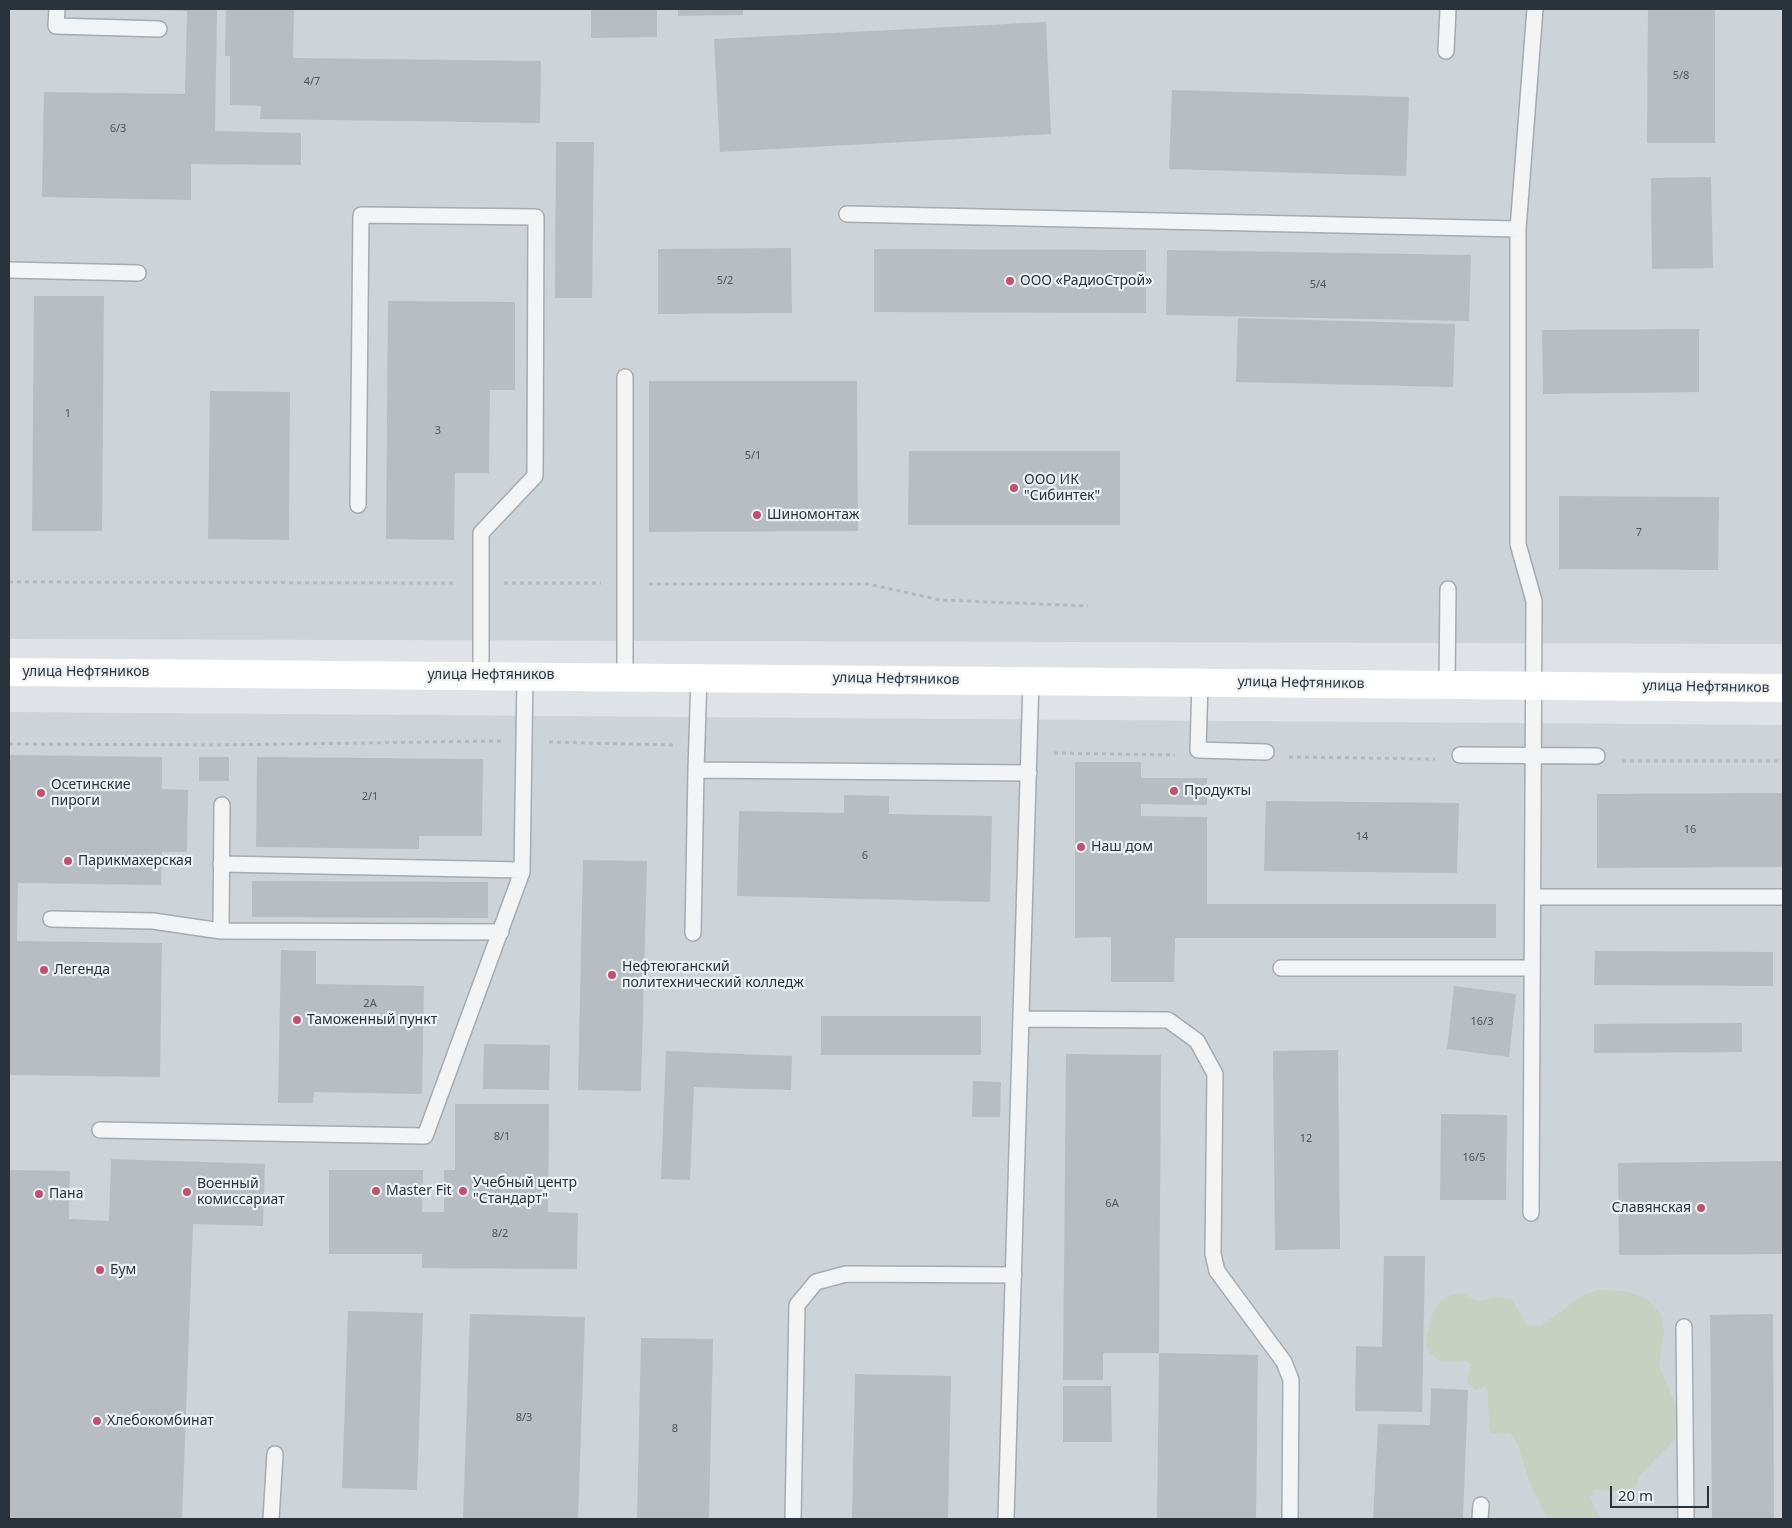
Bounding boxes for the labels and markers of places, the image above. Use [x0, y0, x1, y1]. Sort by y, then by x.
place label: ООО «РадиоСтрой» [1020, 273, 1152, 289]
marker: ООО «РадиоСтрой» [1004, 275, 1016, 287]
place label: ООО ИК "Сибинтек" [1024, 472, 1100, 504]
marker: ООО ИК "Сибинтек" [1008, 482, 1020, 494]
place label: Шиномонтаж [767, 507, 859, 523]
marker: Шиномонтаж [751, 509, 763, 521]
place label: Осетинские пироги [51, 777, 131, 810]
place label: Продукты [1184, 783, 1251, 799]
marker: Продукты [1168, 785, 1180, 797]
marker: Осетинские пироги [35, 787, 47, 799]
place label: Наш дом [1091, 839, 1153, 855]
marker: Наш дом [1075, 841, 1087, 853]
place label: Парикмахерская [78, 853, 192, 869]
marker: Парикмахерская [62, 855, 74, 867]
place label: Нефтеюганский политехнический колледж [622, 959, 804, 992]
place label: Легенда [54, 962, 110, 978]
marker: Легенда [38, 964, 50, 976]
marker: Нефтеюганский политехнический колледж [606, 969, 618, 981]
place label: Таможенный пункт [307, 1012, 437, 1028]
marker: Таможенный пункт [291, 1014, 303, 1026]
place label: Учебный центр "Стандарт" [473, 1175, 577, 1208]
place label: Военный комиссариат [197, 1176, 285, 1208]
place label: Master Fit [386, 1183, 452, 1199]
marker: Master Fit [370, 1185, 382, 1197]
marker: Учебный центр "Стандарт" [457, 1185, 469, 1197]
place label: Пана [49, 1186, 83, 1202]
marker: Военный комиссариат [181, 1186, 193, 1198]
marker: Пана [33, 1188, 45, 1200]
place label: Славянская [1612, 1200, 1691, 1216]
marker: Славянская [1695, 1202, 1707, 1214]
place label: Бум [110, 1262, 136, 1278]
marker: Бум [94, 1264, 106, 1276]
place label: Хлебокомбинат [107, 1413, 214, 1429]
marker: Хлебокомбинат [91, 1415, 103, 1427]

